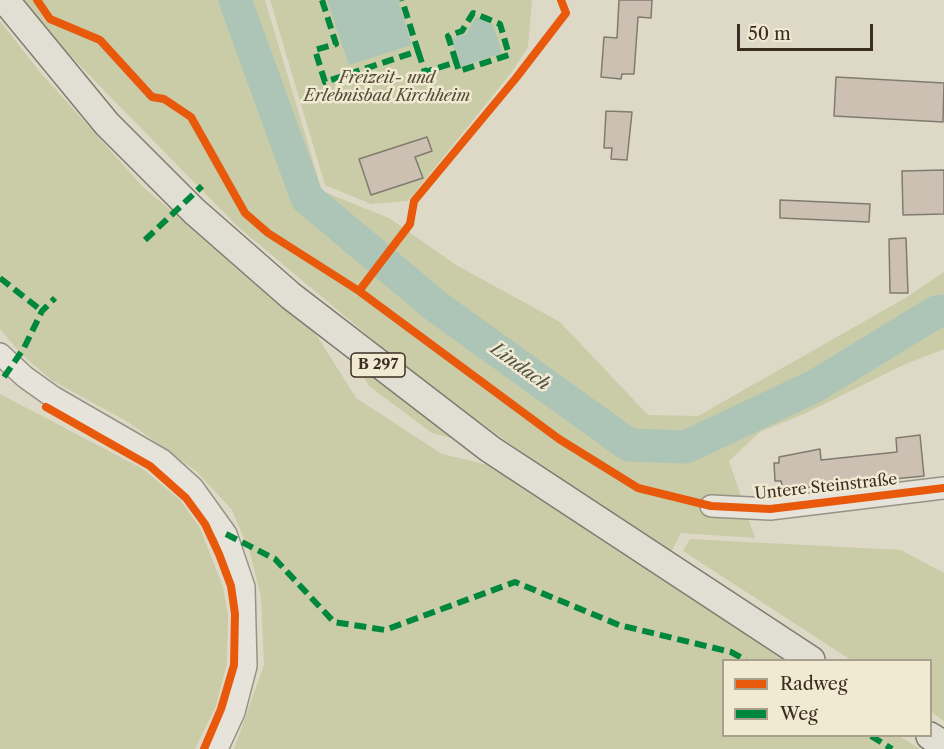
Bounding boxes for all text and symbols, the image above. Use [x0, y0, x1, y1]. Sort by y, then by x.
scale bar [740, 12, 876, 50]
text: 50 m [748, 23, 791, 45]
park label: Freizeit- und Erlebnisbad Kirchheim [304, 68, 470, 106]
water label: Lindach [486, 338, 554, 396]
road number: B 297 [351, 353, 405, 377]
street label: Untere Steinstraße [754, 470, 898, 504]
legend [722, 659, 932, 737]
text: Radweg [780, 673, 847, 695]
text: Weg [780, 703, 818, 725]

